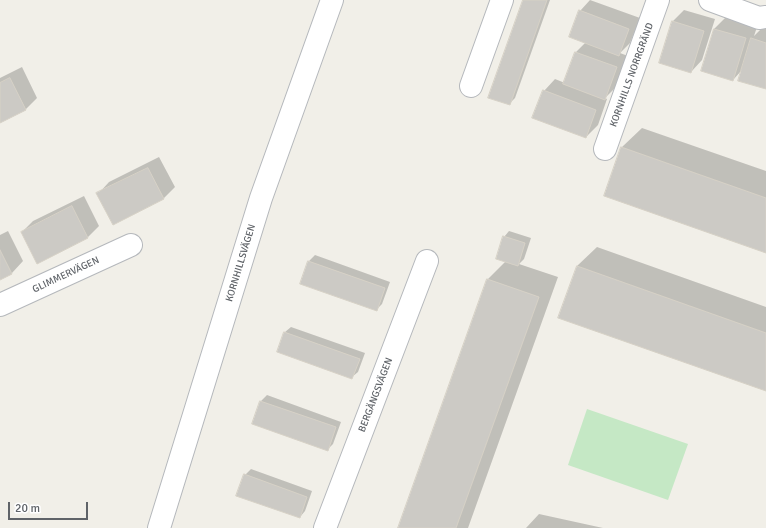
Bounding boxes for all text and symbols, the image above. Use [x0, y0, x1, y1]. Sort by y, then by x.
street label: KORNHILLS NORRGRÄND [608, 21, 656, 129]
street label: KORNHILLSVÄGEN [223, 223, 259, 303]
street label: GLIMMERVÄGEN [31, 254, 101, 296]
street label: BERGÄNGSVÄGEN [356, 356, 396, 434]
scale bar [10, 494, 90, 520]
text: 20 m [15, 501, 40, 516]

